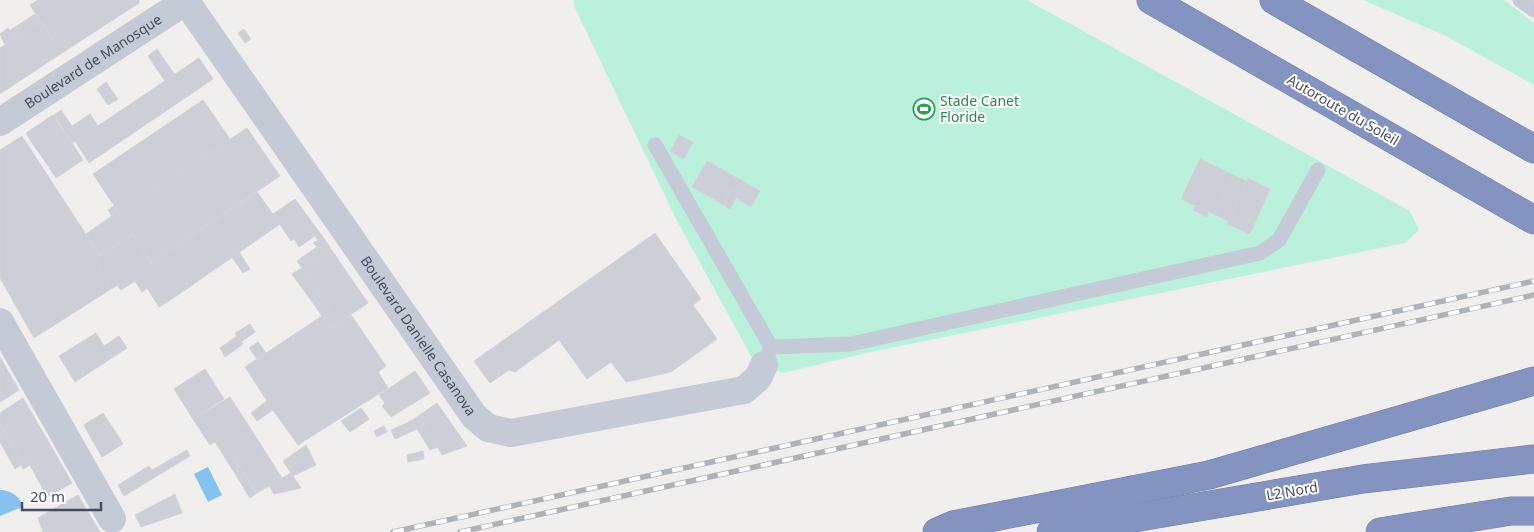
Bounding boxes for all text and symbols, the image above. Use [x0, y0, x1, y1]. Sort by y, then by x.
street label: Boulevard de Manosque [21, 9, 165, 113]
street label: Autoroute du Soleil [1284, 70, 1403, 149]
place label: Stade Canet Floride [940, 91, 1019, 126]
sports icon: Stade Canet Floride [912, 97, 936, 121]
street label: Boulevard Danielle Casanova [357, 252, 481, 419]
street label: L2 Nord [1265, 477, 1319, 504]
scale bar [22, 480, 101, 512]
text: 20 m [30, 486, 65, 506]

